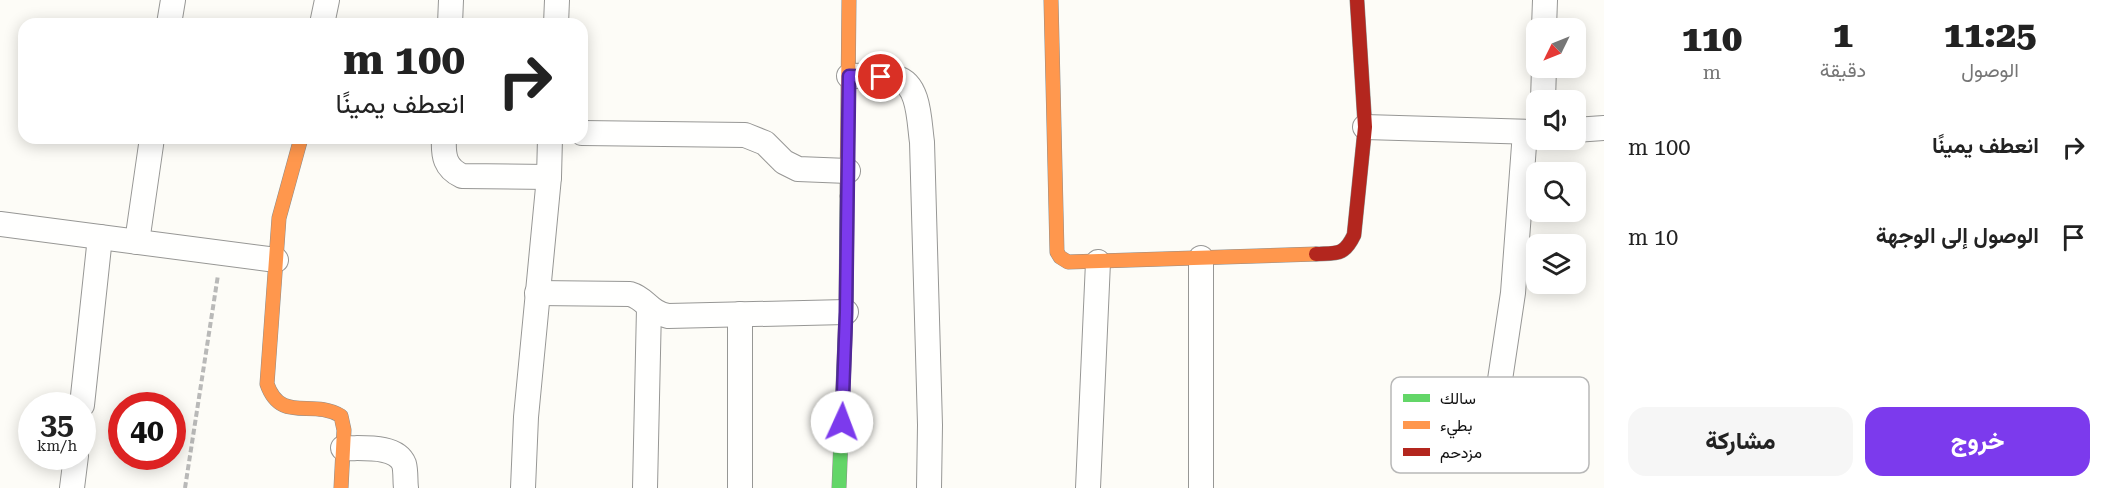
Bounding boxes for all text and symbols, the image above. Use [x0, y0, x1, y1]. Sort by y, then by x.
text: 1 [1833, 14, 1853, 56]
text: 11:25 [1944, 14, 2036, 56]
north arrow [1526, 18, 1586, 78]
map controls [1526, 18, 1586, 294]
text: 110 [1682, 18, 1742, 60]
text: 100 m [343, 35, 465, 84]
icon: right [486, 42, 564, 120]
pin [855, 51, 906, 102]
text: دقيقة [1820, 58, 1866, 82]
text: الوصول [1961, 58, 2019, 82]
icon: arrive [864, 60, 897, 93]
text: m [1703, 60, 1721, 84]
text: انعطف يمينًا [336, 88, 465, 120]
button: sound [1526, 90, 1586, 150]
icon: right [2057, 131, 2090, 164]
text: انعطف يمينًا [1932, 133, 2039, 158]
text: 100 m [1628, 135, 1691, 160]
button: search [1526, 162, 1586, 222]
icon: arrive [2057, 221, 2090, 254]
text: الوصول إلى الوجهة [1876, 223, 2039, 248]
text: 10 m [1628, 225, 1678, 250]
button: layers [1526, 234, 1586, 294]
legend [1391, 377, 1589, 473]
text: سالك [1440, 389, 1476, 408]
position arrow [810, 390, 874, 454]
speed limit sign: 40 [108, 392, 186, 470]
text: 35 [40, 406, 74, 441]
button: مشاركة [1628, 407, 1853, 476]
button: خروج [1865, 407, 2090, 476]
text: بطيء [1440, 416, 1472, 439]
text: km/h [37, 437, 77, 455]
text: مزدحم [1440, 443, 1482, 463]

